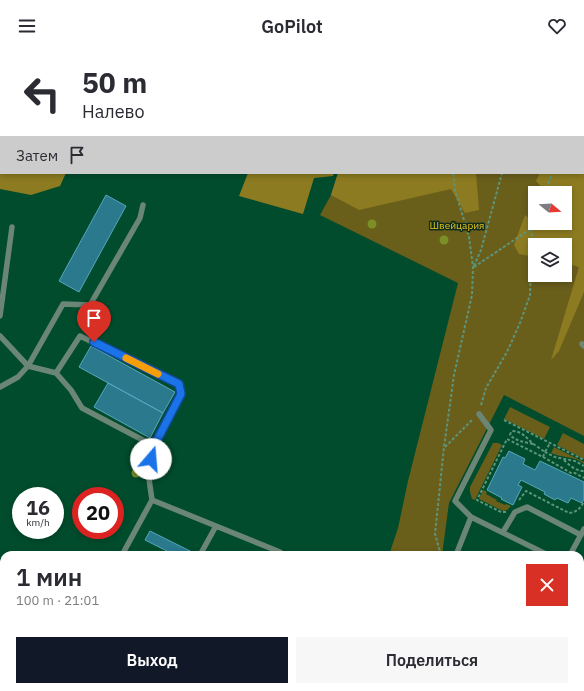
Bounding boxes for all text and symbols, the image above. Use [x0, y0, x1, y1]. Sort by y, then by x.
icon: menu [16, 15, 38, 37]
text: GoPilot [261, 15, 323, 38]
icon: heart [546, 15, 568, 37]
text: 50 m [82, 64, 147, 101]
icon: left [16, 68, 68, 120]
text: Налево [82, 100, 145, 123]
icon: arrive [66, 144, 88, 166]
text: Затем [16, 146, 58, 165]
north arrow [528, 186, 572, 230]
map controls [528, 186, 572, 282]
park label: Швейцария [430, 219, 484, 232]
button: layers [528, 238, 572, 282]
pin [77, 301, 111, 342]
icon: arrive [83, 307, 105, 329]
position arrow [130, 438, 172, 480]
speed limit sign: 20 [72, 487, 124, 539]
text: 16 [26, 494, 50, 521]
text: km/h [26, 516, 50, 529]
text: 1 мин [16, 561, 82, 593]
button: close [526, 564, 568, 606]
text: 100 m · 21:01 [16, 592, 99, 609]
button: Выход [16, 637, 288, 683]
button: Поделиться [296, 637, 568, 683]

